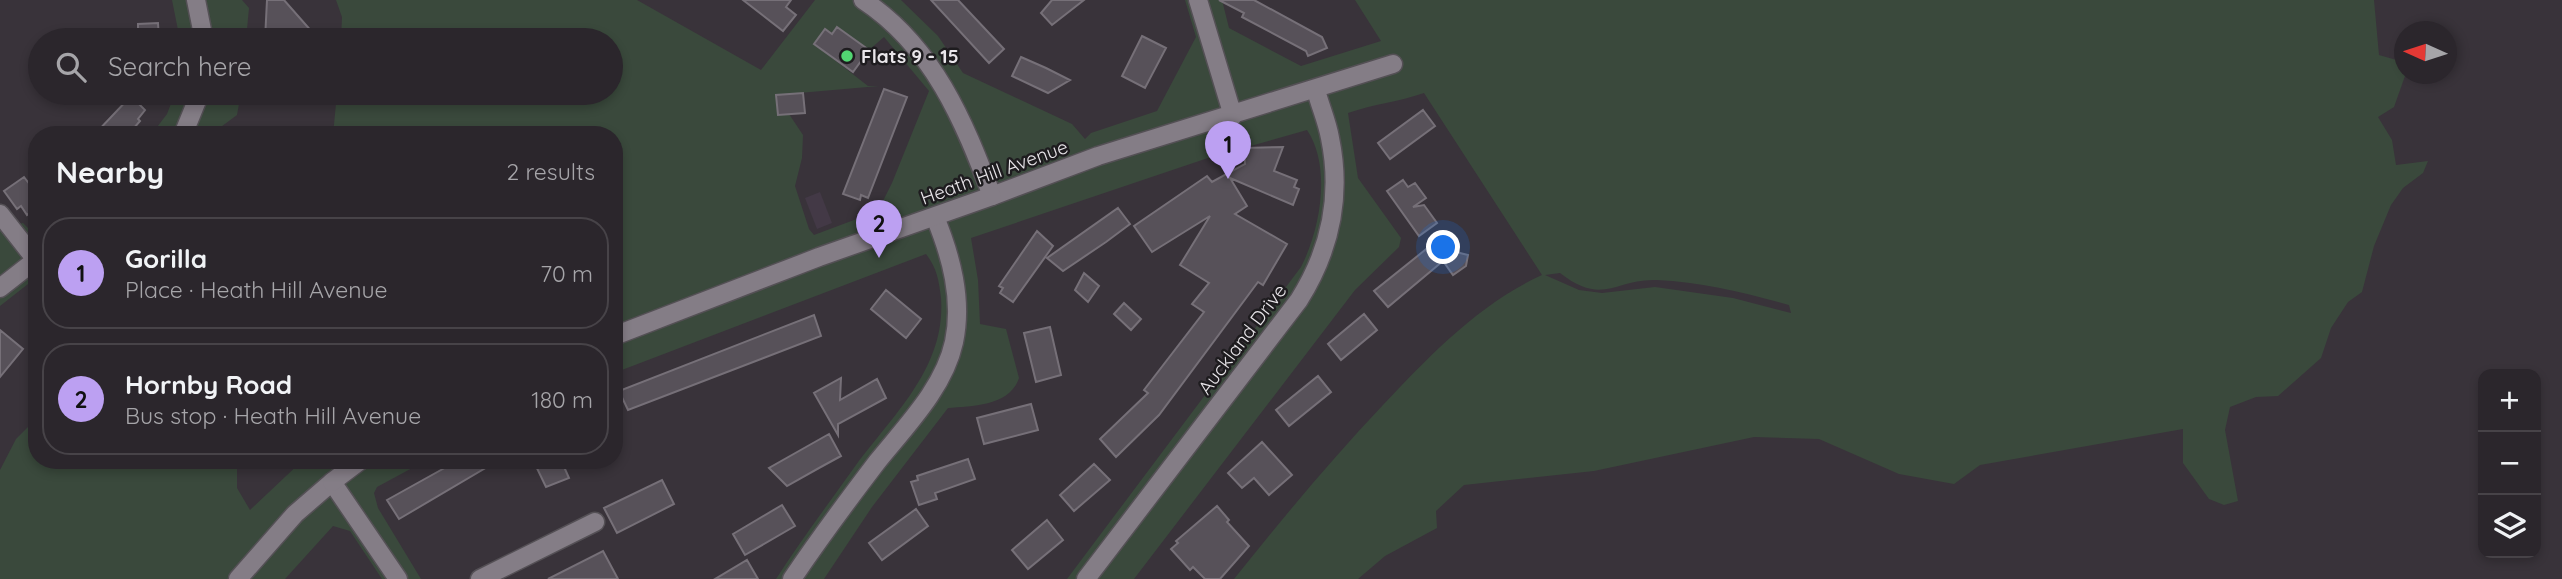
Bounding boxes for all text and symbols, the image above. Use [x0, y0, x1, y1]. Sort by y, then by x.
north arrow [2394, 21, 2457, 84]
search box [28, 28, 623, 105]
place label: Flats 9 - 15 [861, 44, 959, 68]
icon: search [52, 48, 90, 86]
marker: Flats 9 - 15 [839, 48, 855, 64]
text: Search here [108, 50, 252, 83]
pin: 1 [1205, 121, 1251, 179]
street label: Heath Hill Avenue [917, 134, 1071, 210]
text: Nearby [56, 153, 164, 191]
text: 2 results [506, 157, 595, 186]
pin: 2 [856, 200, 902, 258]
your location [1426, 230, 1460, 264]
text: Gorilla [125, 242, 207, 275]
text: 1 [77, 259, 85, 288]
text: 70 m [540, 259, 593, 288]
text: Place · Heath Hill Avenue [125, 275, 388, 304]
street label: Auckland Drive [1193, 279, 1291, 399]
text: Hornby Road [125, 368, 292, 401]
map controls [2478, 369, 2541, 558]
button: + [2478, 369, 2541, 432]
text: 2 [74, 385, 88, 414]
text: 180 m [531, 385, 593, 414]
text: Bus stop · Heath Hill Avenue [125, 401, 421, 430]
button: − [2478, 432, 2541, 495]
button: layers [2478, 495, 2541, 558]

